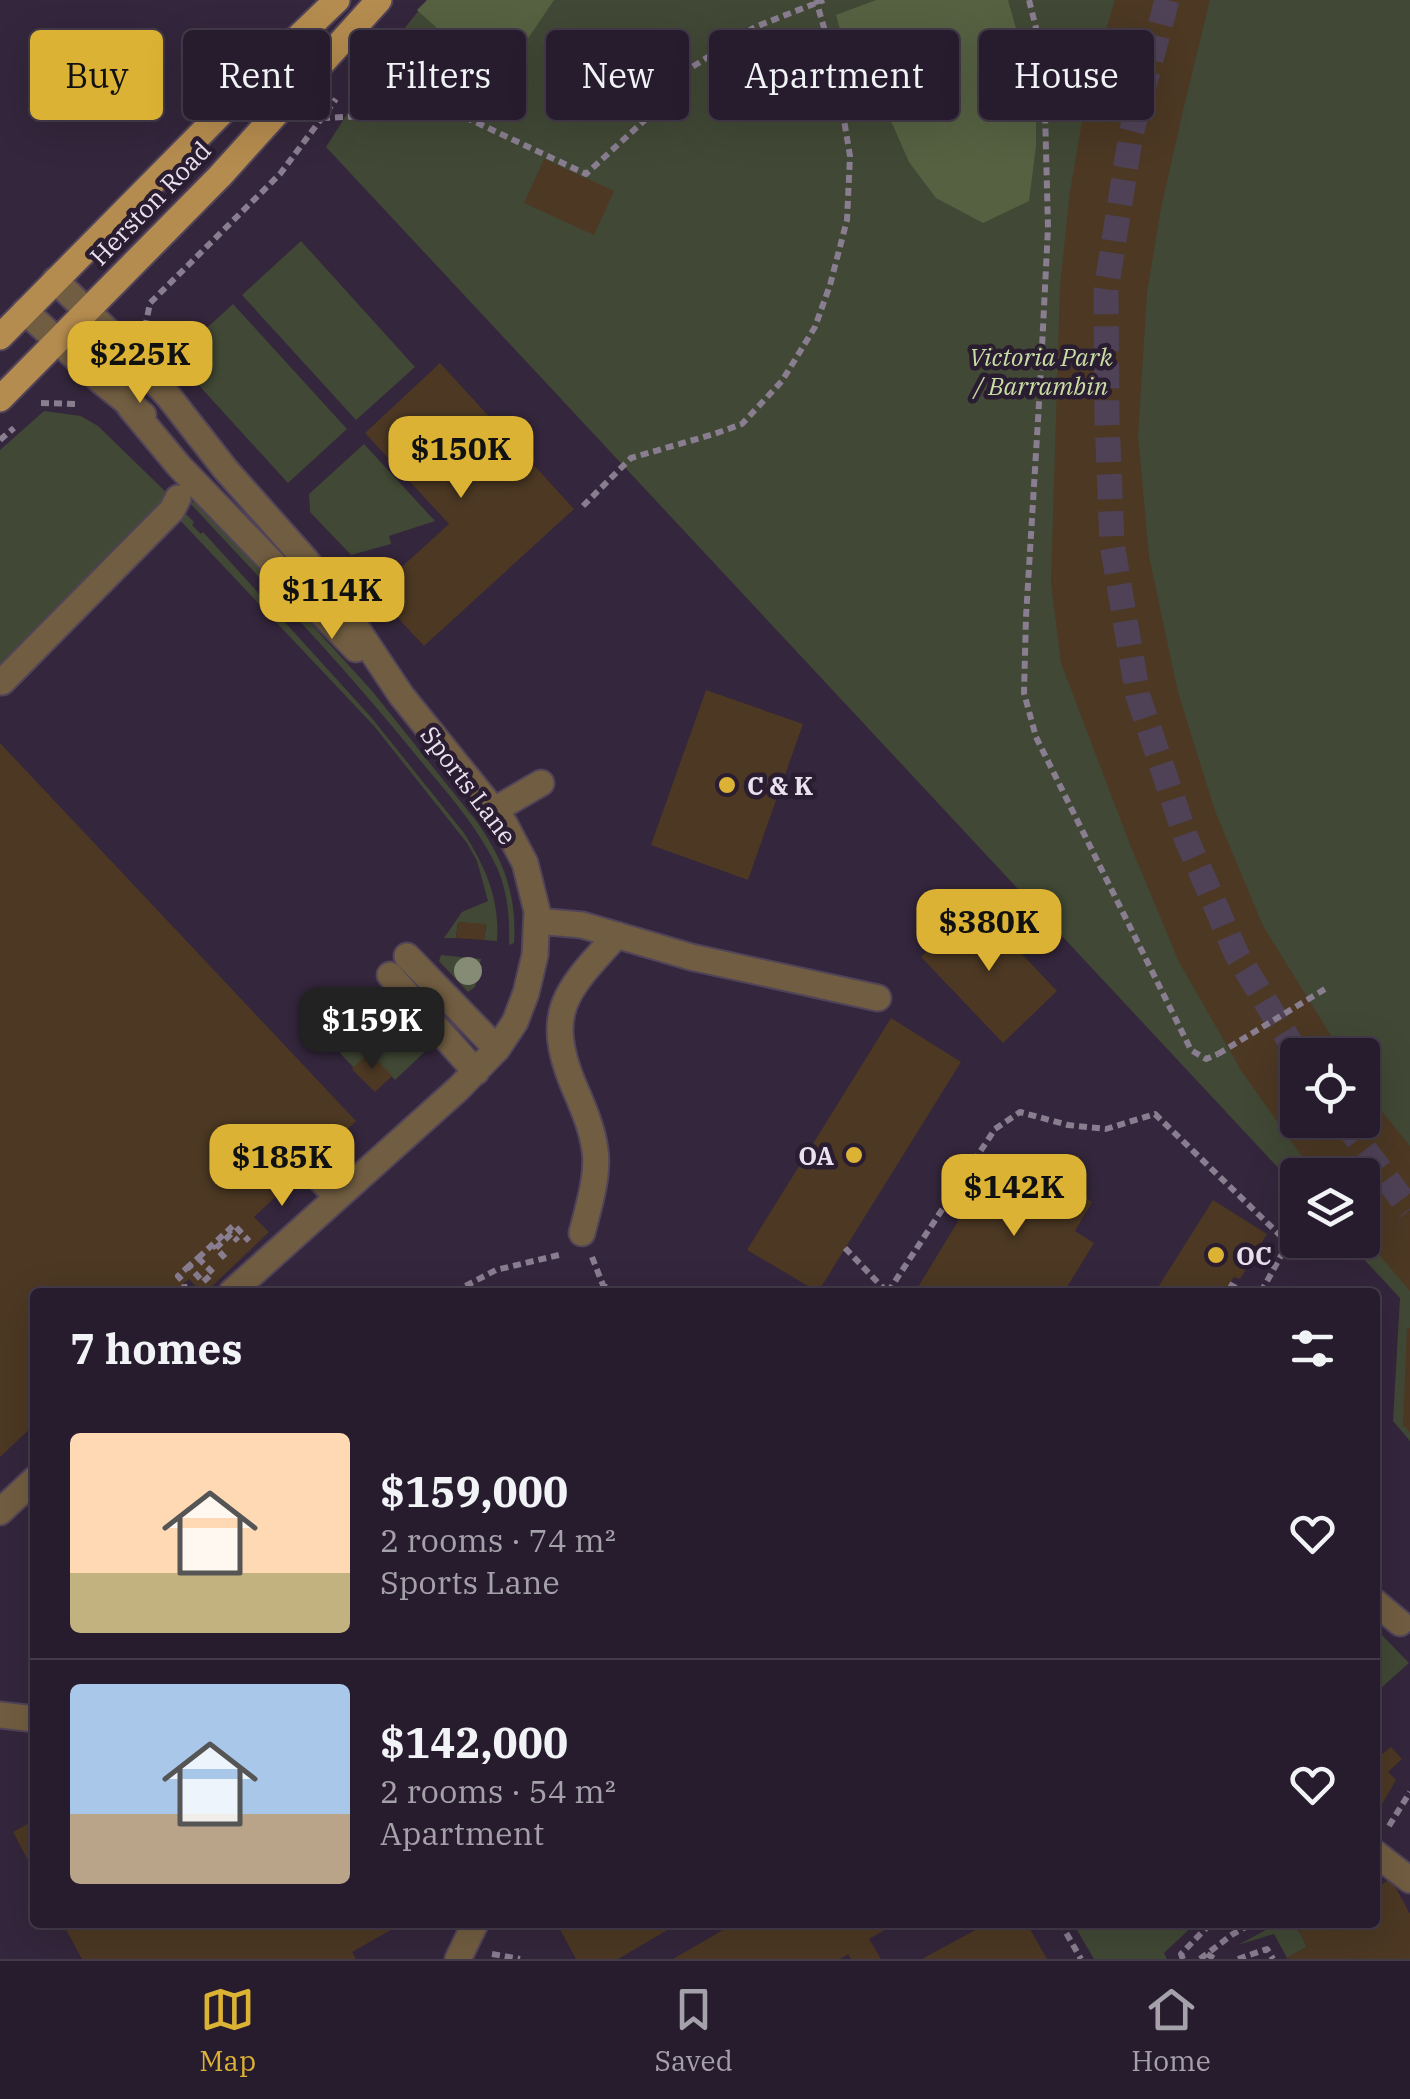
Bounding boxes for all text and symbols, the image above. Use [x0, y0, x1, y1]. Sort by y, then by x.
chip: Buy [30, 30, 163, 120]
chip: Rent [183, 30, 330, 120]
chip: Filters [350, 30, 526, 120]
chip: New [546, 30, 689, 120]
chip: Apartment [709, 30, 959, 120]
chip: House [979, 30, 1154, 120]
street label: Herston Road [82, 134, 218, 272]
pin: $225K [70, 321, 210, 406]
text: $225K [89, 332, 191, 374]
park label: Victoria Park / Barrambin [969, 340, 1114, 402]
pin: $150K [391, 416, 531, 501]
text: $150K [410, 427, 512, 469]
pin: $114K [262, 557, 402, 642]
text: $114K [281, 568, 383, 610]
street label: Sports Lane [414, 719, 524, 851]
place label: C & K [747, 769, 813, 802]
marker: C & K [716, 774, 738, 796]
pin: $380K [919, 889, 1059, 974]
text: $380K [938, 900, 1040, 942]
pin: $159K [302, 987, 442, 1072]
text: $159K [321, 998, 423, 1040]
map controls [1280, 1038, 1380, 1258]
button: locate [1280, 1038, 1380, 1138]
pin: $185K [212, 1124, 352, 1209]
text: $185K [231, 1135, 333, 1177]
place label: OA [798, 1139, 835, 1172]
marker: OA [843, 1144, 865, 1166]
pin: $142K [944, 1154, 1084, 1239]
button: layers [1280, 1158, 1380, 1258]
text: $142K [963, 1165, 1065, 1207]
place label: OC [1236, 1239, 1272, 1272]
marker: OC [1205, 1244, 1227, 1266]
text: 7 homes [70, 1321, 243, 1376]
icon: filters [1285, 1321, 1340, 1376]
text: $159,000 [380, 1464, 568, 1519]
icon: home [150, 1473, 270, 1593]
icon: heart [1285, 1506, 1340, 1561]
text: 2 rooms · 74 m² [380, 1519, 616, 1561]
text: Sports Lane [380, 1561, 560, 1603]
text: $142,000 [380, 1715, 568, 1770]
icon: home [150, 1724, 270, 1844]
icon: heart [1285, 1757, 1340, 1812]
text: 2 rooms · 54 m² [380, 1770, 616, 1812]
text: Apartment [380, 1812, 544, 1854]
tab: Map [199, 1982, 256, 2079]
tab: Saved [654, 1982, 733, 2079]
tab: Home [1131, 1982, 1211, 2079]

